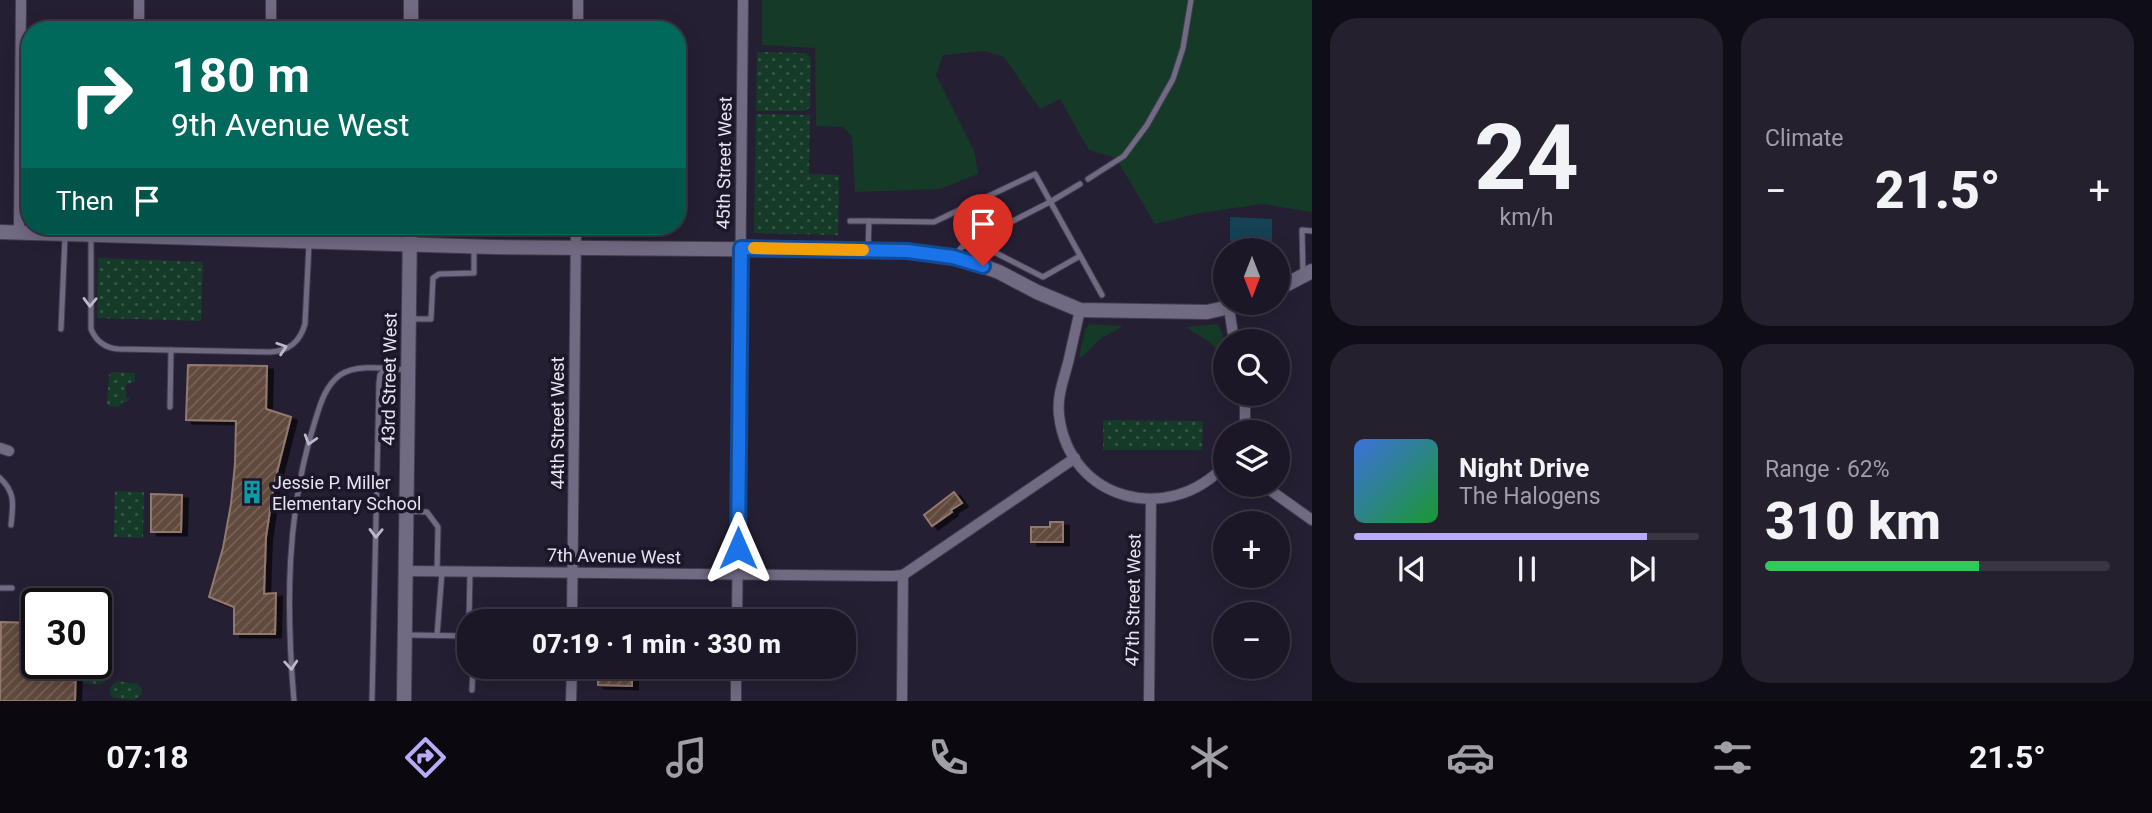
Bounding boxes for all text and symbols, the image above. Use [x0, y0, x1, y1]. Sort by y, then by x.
text: 180 m [171, 47, 310, 104]
icon: right [56, 49, 147, 140]
street label: 45th Street West [712, 96, 736, 230]
text: 24 [1474, 105, 1579, 211]
text: 9th Avenue West [171, 106, 409, 144]
text: Climate [1765, 125, 1844, 152]
text: 21.5° [1875, 160, 2001, 221]
text: − [1765, 169, 1787, 213]
text: + [2088, 169, 2110, 213]
icon: arrive [128, 182, 166, 220]
text: Then [56, 186, 114, 216]
pin [953, 194, 1013, 266]
text: km/h [1500, 204, 1554, 231]
icon: arrive [964, 205, 1002, 243]
north arrow [1213, 238, 1290, 315]
map controls [1213, 238, 1290, 679]
one-way arrow [82, 297, 97, 308]
street label: 43rd Street West [377, 312, 401, 446]
button: search [1213, 329, 1290, 406]
one-way arrow [275, 342, 287, 357]
street label: 44th Street West [547, 356, 568, 489]
button: layers [1213, 420, 1290, 497]
one-way arrow [303, 433, 318, 445]
text: Night Drive [1459, 453, 1589, 483]
text: Range · 62% [1765, 456, 1890, 483]
place label: Jessie P. Miller Elementary School [272, 472, 421, 514]
building icon: Jessie P. Miller Elementary School [238, 478, 266, 506]
text: The Halogens [1459, 483, 1601, 510]
text: 310 km [1765, 491, 1941, 552]
position arrow [701, 511, 775, 585]
button: + [1213, 511, 1290, 588]
one-way arrow [368, 528, 383, 539]
street label: 47th Street West [1121, 533, 1145, 667]
street label: 7th Avenue West [547, 544, 681, 568]
icon: previous [1393, 550, 1431, 588]
icon: pause [1508, 550, 1546, 588]
icon: next [1623, 550, 1661, 588]
speed limit sign: 30 [21, 588, 112, 679]
button: − [1213, 602, 1290, 679]
text: 07:19 · 1 min · 330 m [532, 629, 781, 659]
one-way arrow [283, 660, 298, 671]
icon: directions [401, 733, 450, 782]
icon: music [662, 733, 711, 782]
icon: phone [924, 733, 973, 782]
icon: climate [1185, 733, 1234, 782]
icon: car [1446, 733, 1495, 782]
icon: filters [1708, 733, 1757, 782]
text: 07:18 [106, 738, 189, 776]
text: 21.5° [1969, 738, 2046, 776]

